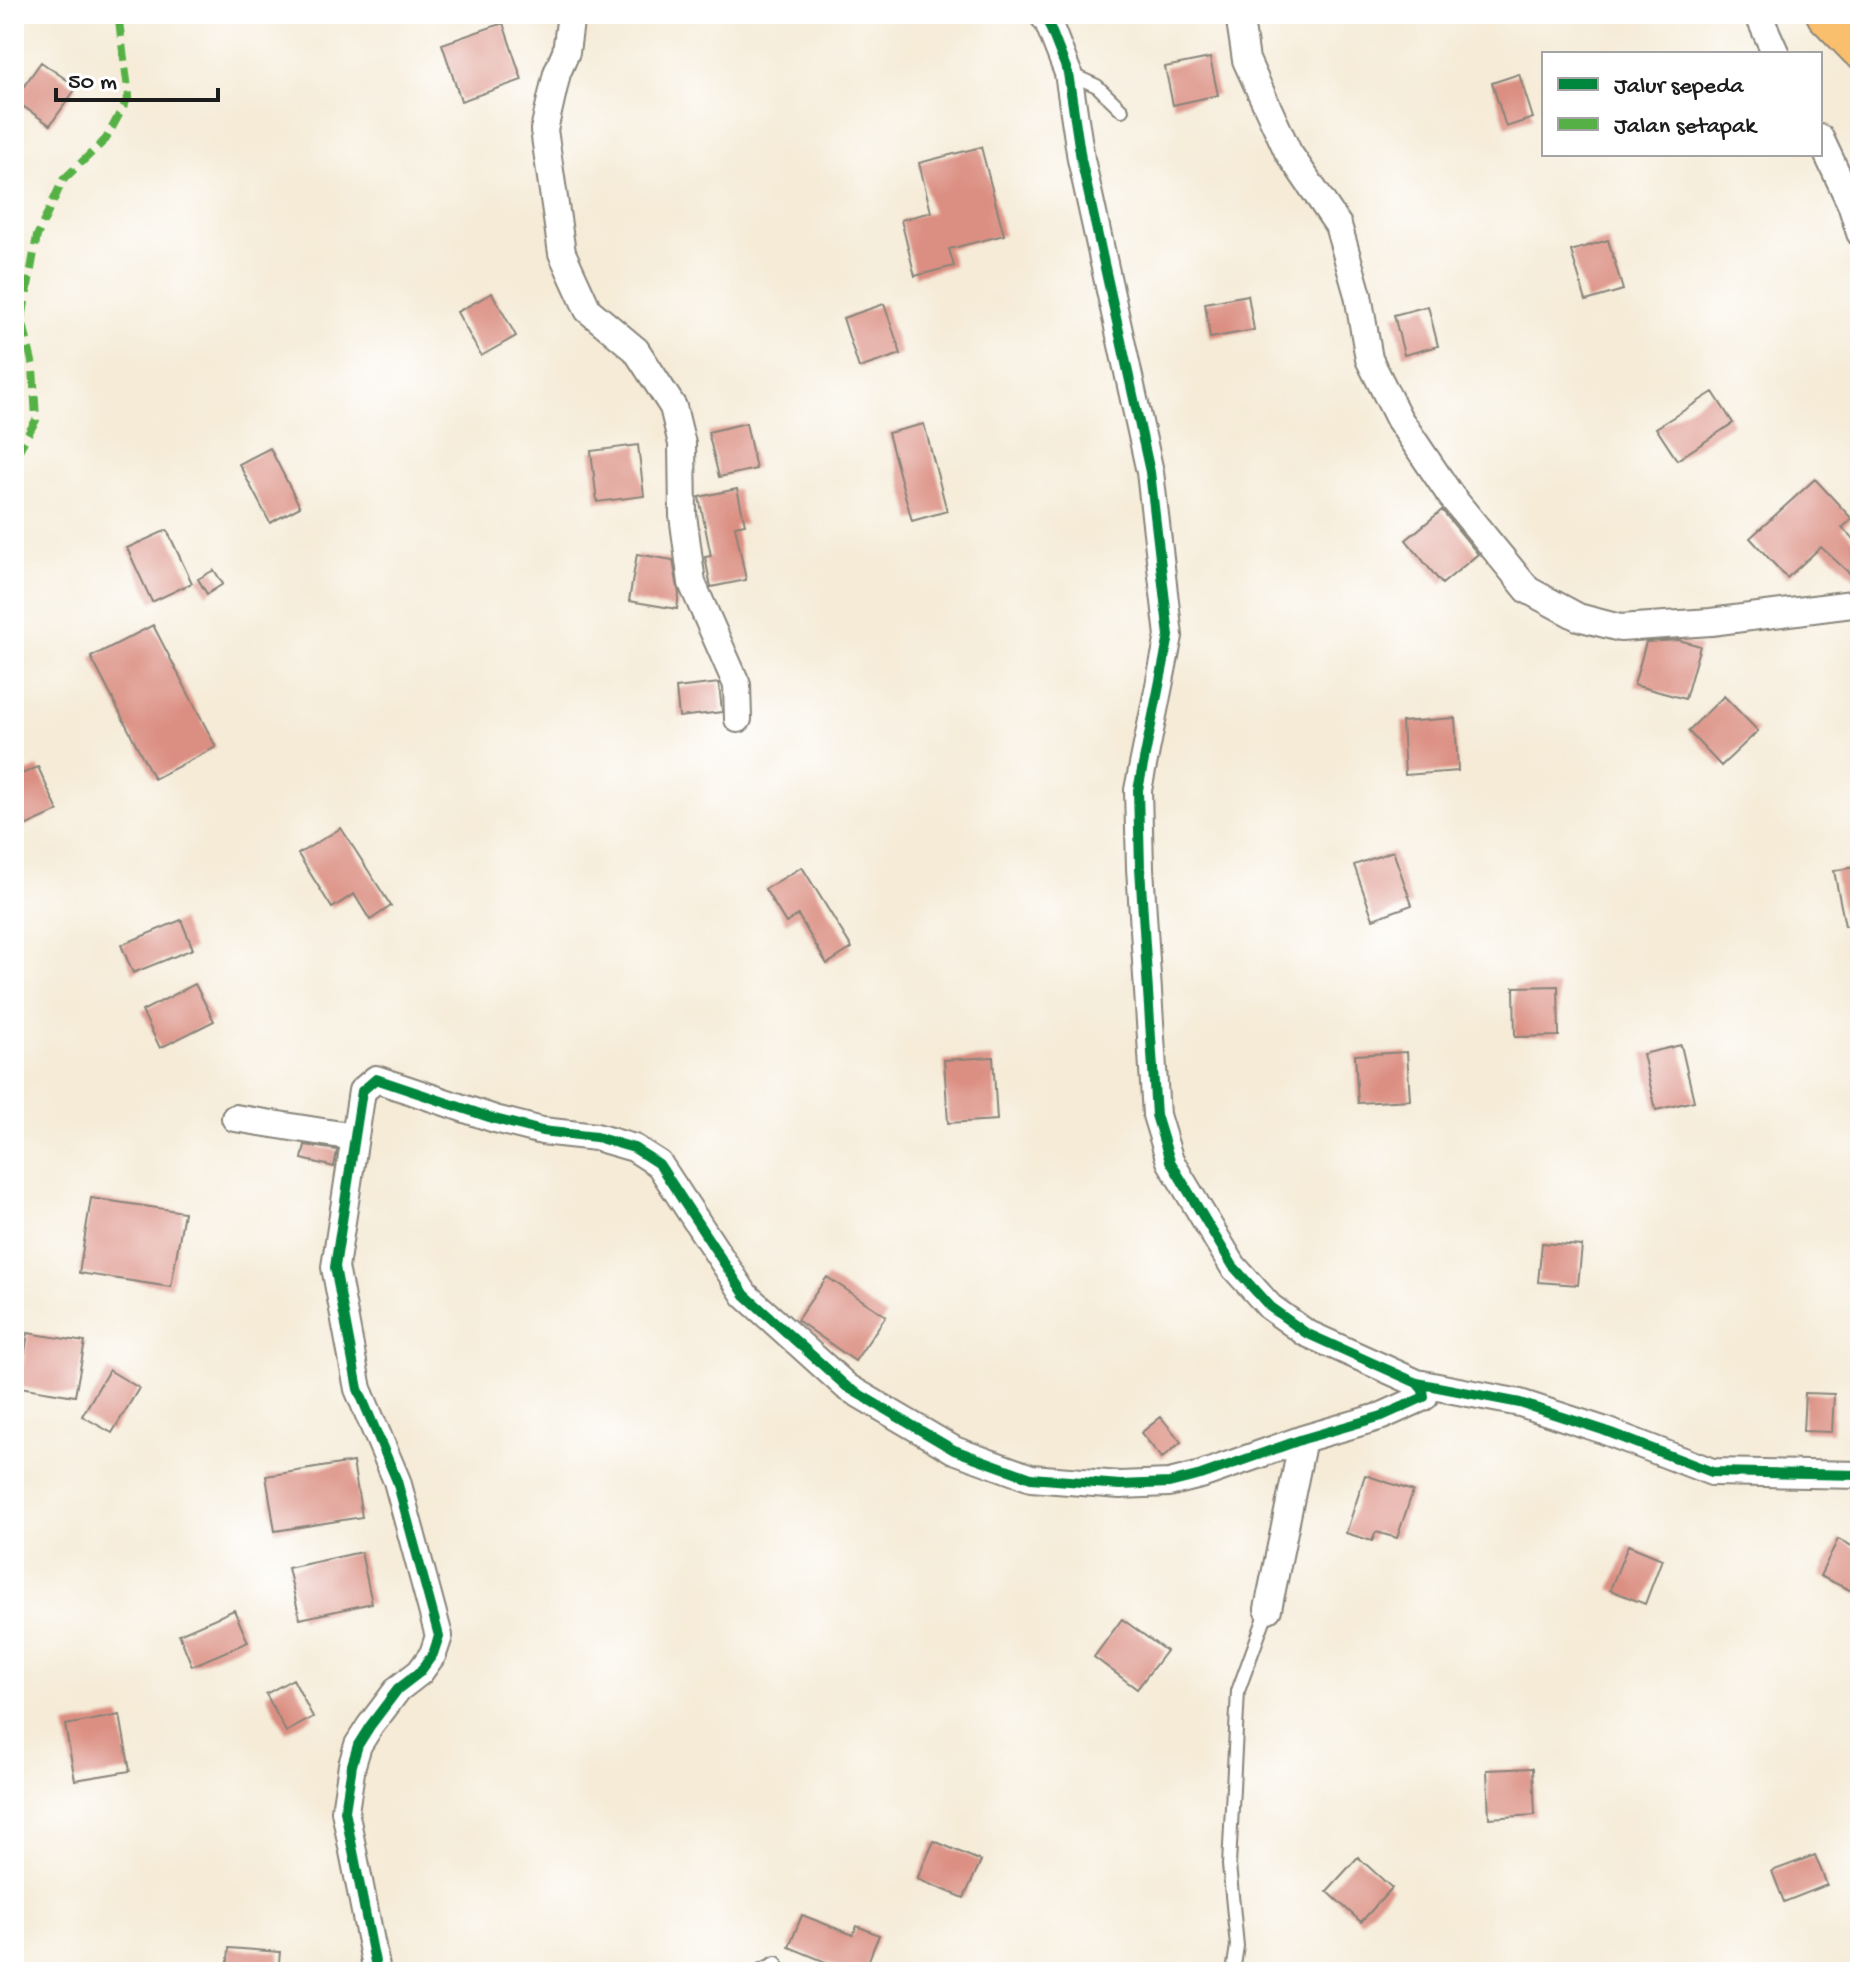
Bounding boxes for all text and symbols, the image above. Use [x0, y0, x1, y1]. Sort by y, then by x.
scale bar [56, 52, 218, 102]
legend [1542, 52, 1822, 156]
text: 50 m [68, 69, 117, 98]
text: Jalur sepeda [1614, 73, 1744, 102]
text: Jalan setapak [1614, 113, 1758, 142]

